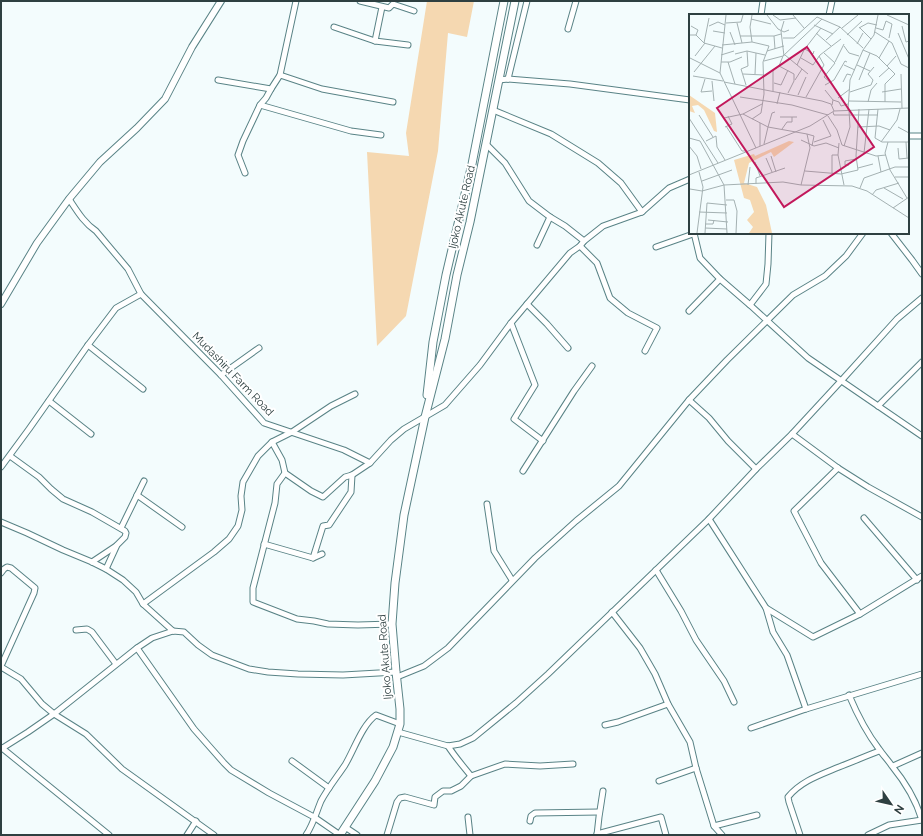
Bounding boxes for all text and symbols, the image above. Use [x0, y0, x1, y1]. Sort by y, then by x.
inset map [689, 14, 909, 234]
street label: Ijoko Akute Road [446, 164, 478, 250]
street label: Mudashiru Farm Road [190, 329, 276, 419]
street label: Ijoko Akute Road [376, 614, 394, 700]
north arrow [871, 784, 911, 824]
text: N [891, 802, 907, 816]

